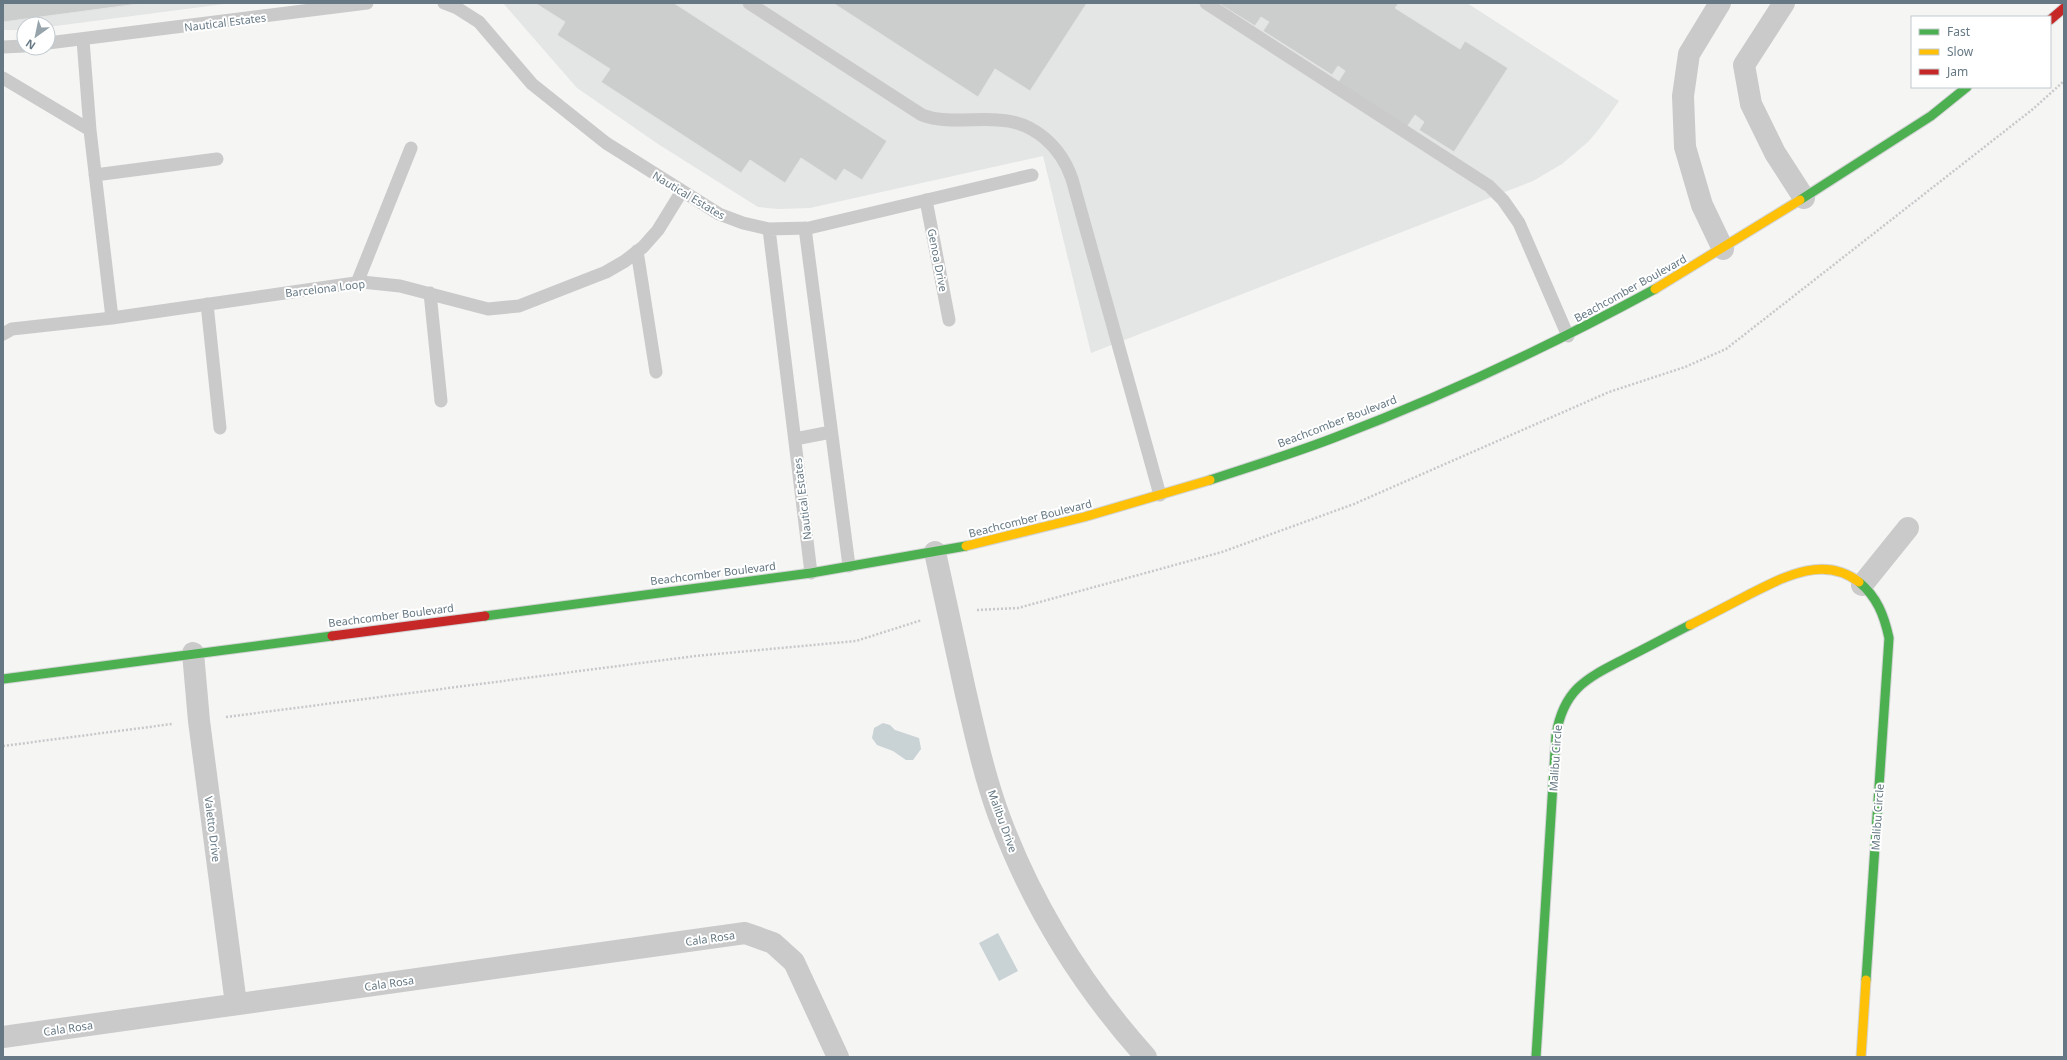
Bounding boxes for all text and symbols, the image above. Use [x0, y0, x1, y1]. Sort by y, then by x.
street label: Nautical Estates [183, 10, 267, 34]
north arrow [16, 16, 56, 56]
legend [1911, 16, 2051, 88]
text: Fast [1947, 23, 1971, 40]
text: N [22, 36, 38, 54]
text: Slow [1947, 43, 1974, 60]
text: Jam [1946, 63, 1968, 80]
street label: Nautical Estates [650, 167, 728, 223]
street label: Genoa Drive [925, 227, 951, 293]
street label: Beachcomber Boulevard [1571, 251, 1689, 325]
street label: Barcelona Loop [284, 276, 366, 300]
street label: Beachcomber Boulevard [1275, 391, 1399, 451]
street label: Nautical Estates [790, 457, 814, 541]
street label: Beachcomber Boulevard [967, 495, 1093, 541]
street label: Beachcomber Boulevard [649, 558, 777, 588]
street label: Beachcomber Boulevard [327, 600, 455, 630]
street label: Malibu Circle [1545, 724, 1565, 792]
street label: Malibu Circle [1867, 783, 1887, 851]
street label: Malibu Drive [985, 788, 1021, 854]
street label: Valetto Drive [202, 795, 224, 863]
street label: Cala Rosa [684, 927, 736, 949]
street label: Cala Rosa [363, 972, 415, 994]
street label: Cala Rosa [42, 1017, 94, 1039]

